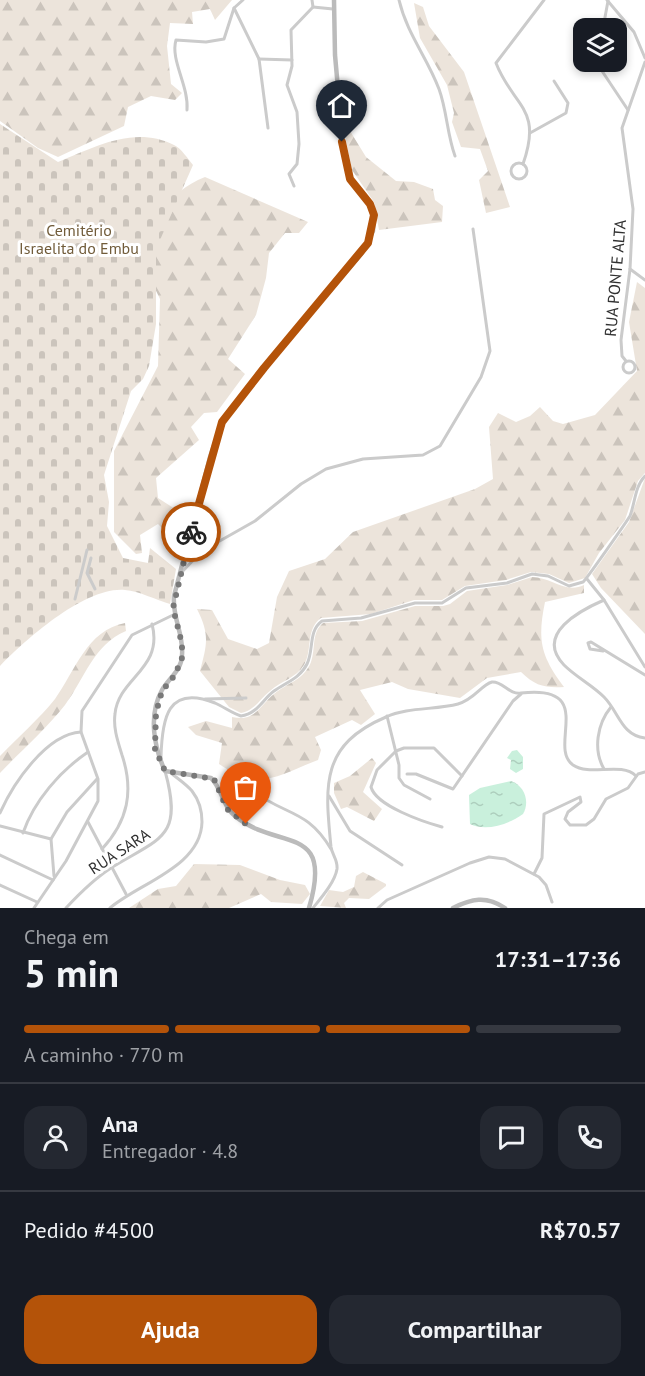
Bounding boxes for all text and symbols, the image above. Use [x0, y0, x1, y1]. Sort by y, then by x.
map controls [573, 18, 627, 72]
button: layers [573, 18, 627, 72]
pin [316, 80, 367, 142]
icon: home [325, 89, 358, 122]
street label: RUA PONTE ALTA [600, 218, 630, 337]
park label: Cemitério Israelita do Embu [19, 220, 139, 258]
courier [161, 502, 221, 562]
icon: bike [175, 516, 208, 549]
pin [220, 762, 271, 824]
icon: bag [229, 771, 262, 804]
street label: RUA SARA [85, 823, 154, 878]
text: Chega em [24, 924, 109, 950]
text: 17:31–17:36 [495, 945, 621, 973]
text: 5 min [24, 947, 119, 998]
text: A caminho · 770 m [24, 1042, 184, 1068]
button: person [24, 1106, 87, 1169]
button: chat [480, 1106, 543, 1169]
button: phone [558, 1106, 621, 1169]
text: Ana [102, 1110, 138, 1138]
text: Entregador · 4.8 [102, 1138, 238, 1164]
text: Pedido #4500 [24, 1216, 154, 1244]
text: R$70.57 [540, 1216, 621, 1244]
button: Ajuda [24, 1295, 317, 1364]
button: Compartilhar [329, 1295, 621, 1364]

